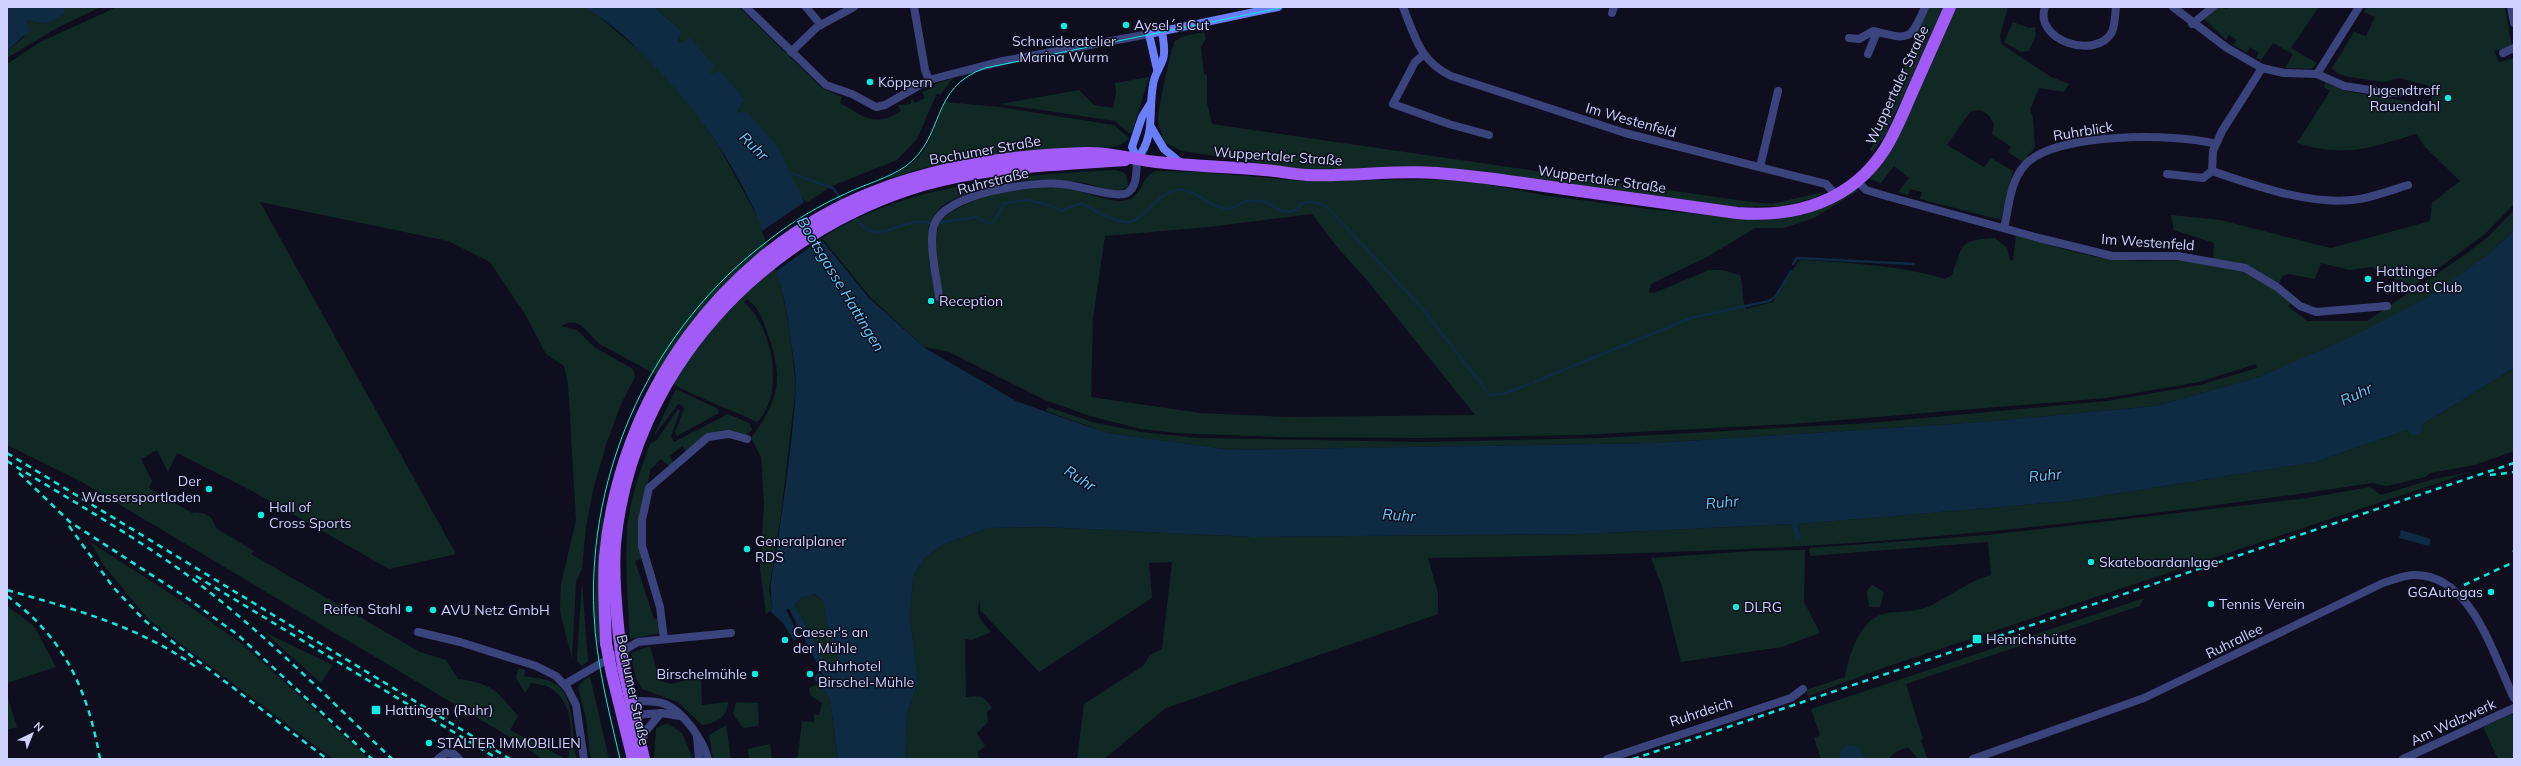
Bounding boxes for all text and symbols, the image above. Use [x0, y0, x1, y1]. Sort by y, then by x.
place label: Aysel´s Cut [1134, 16, 1209, 34]
marker: Aysel´s Cut [1121, 20, 1131, 30]
marker: Schneideratelier Marina Wurm [1059, 21, 1069, 31]
street label: Wuppertaler Straße [1862, 23, 1932, 147]
place label: Schneideratelier Marina Wurm [1012, 32, 1117, 66]
place label: Köppern [878, 73, 932, 91]
marker: Köppern [865, 77, 875, 87]
place label: Jugendtreff Rauendahl [2368, 81, 2440, 115]
marker: Jugendtreff Rauendahl [2443, 93, 2453, 103]
street label: Im Westenfeld [1584, 98, 1678, 142]
street label: Ruhrblick [2052, 117, 2115, 145]
water label: Ruhr [735, 128, 773, 165]
street label: Bochumer Straße [928, 131, 1042, 169]
street label: Wuppertaler Straße [1213, 143, 1343, 169]
street label: Wuppertaler Straße [1537, 161, 1667, 197]
street label: Ruhrstraße [956, 163, 1030, 199]
water label: Bootsgasse Hattingen [793, 213, 889, 355]
street label: Im Westenfeld [2101, 230, 2195, 254]
place label: Hattinger Faltboot Club [2376, 262, 2462, 296]
marker: Hattinger Faltboot Club [2363, 274, 2373, 284]
place label: Reception [939, 292, 1003, 310]
marker: Reception [926, 296, 936, 306]
water label: Ruhr [2337, 378, 2376, 410]
water label: Ruhr [1061, 461, 1100, 495]
water label: Ruhr [2028, 464, 2063, 486]
place label: Der Wassersportladen [82, 472, 202, 506]
marker: Der Wassersportladen [204, 484, 214, 494]
water label: Ruhr [1705, 491, 1740, 513]
place label: Hall of Cross Sports [269, 498, 352, 532]
water label: Ruhr [1382, 504, 1417, 526]
marker: Hall of Cross Sports [256, 510, 266, 520]
place label: Generalplaner RDS [755, 532, 847, 566]
marker: Generalplaner RDS [742, 544, 752, 554]
place label: Skateboardanlage [2099, 553, 2218, 571]
marker: Skateboardanlage [2086, 557, 2096, 567]
place label: GGAutogas [2408, 583, 2483, 601]
marker: GGAutogas [2486, 587, 2496, 597]
place label: Tennis Verein [2219, 595, 2305, 613]
place label: DLRG [1744, 598, 1782, 616]
marker: Tennis Verein [2206, 599, 2216, 609]
place label: Reifen Stahl [323, 600, 401, 618]
place label: AVU Netz GmbH [441, 601, 550, 619]
marker: DLRG [1731, 602, 1741, 612]
marker: Reifen Stahl [404, 604, 414, 614]
marker: AVU Netz GmbH [428, 605, 438, 615]
street label: Ruhrallee [2203, 619, 2265, 663]
place label: Caeser's an der Mühle [793, 623, 868, 657]
place label: Henrichshütte [1986, 630, 2076, 648]
street label: Bochumer Straße [612, 633, 654, 747]
marker: Henrichshütte [1971, 633, 1983, 645]
marker: Caeser's an der Mühle [780, 635, 790, 645]
place label: Ruhrhotel Birschel-Mühle [818, 657, 914, 691]
place label: Birschelmühle [657, 665, 747, 683]
marker: Birschelmühle [750, 669, 760, 679]
marker: Ruhrhotel Birschel-Mühle [805, 669, 815, 679]
street label: Ruhrdeich [1667, 693, 1735, 731]
street label: Am Walzwerk [2408, 694, 2499, 750]
place label: Hattingen (Ruhr) [385, 701, 493, 719]
marker: Hattingen (Ruhr) [370, 704, 382, 716]
north arrow [12, 714, 52, 754]
text: N [31, 719, 47, 735]
place label: STALTER IMMOBILIEN [437, 734, 581, 752]
marker: STALTER IMMOBILIEN [424, 738, 434, 748]

